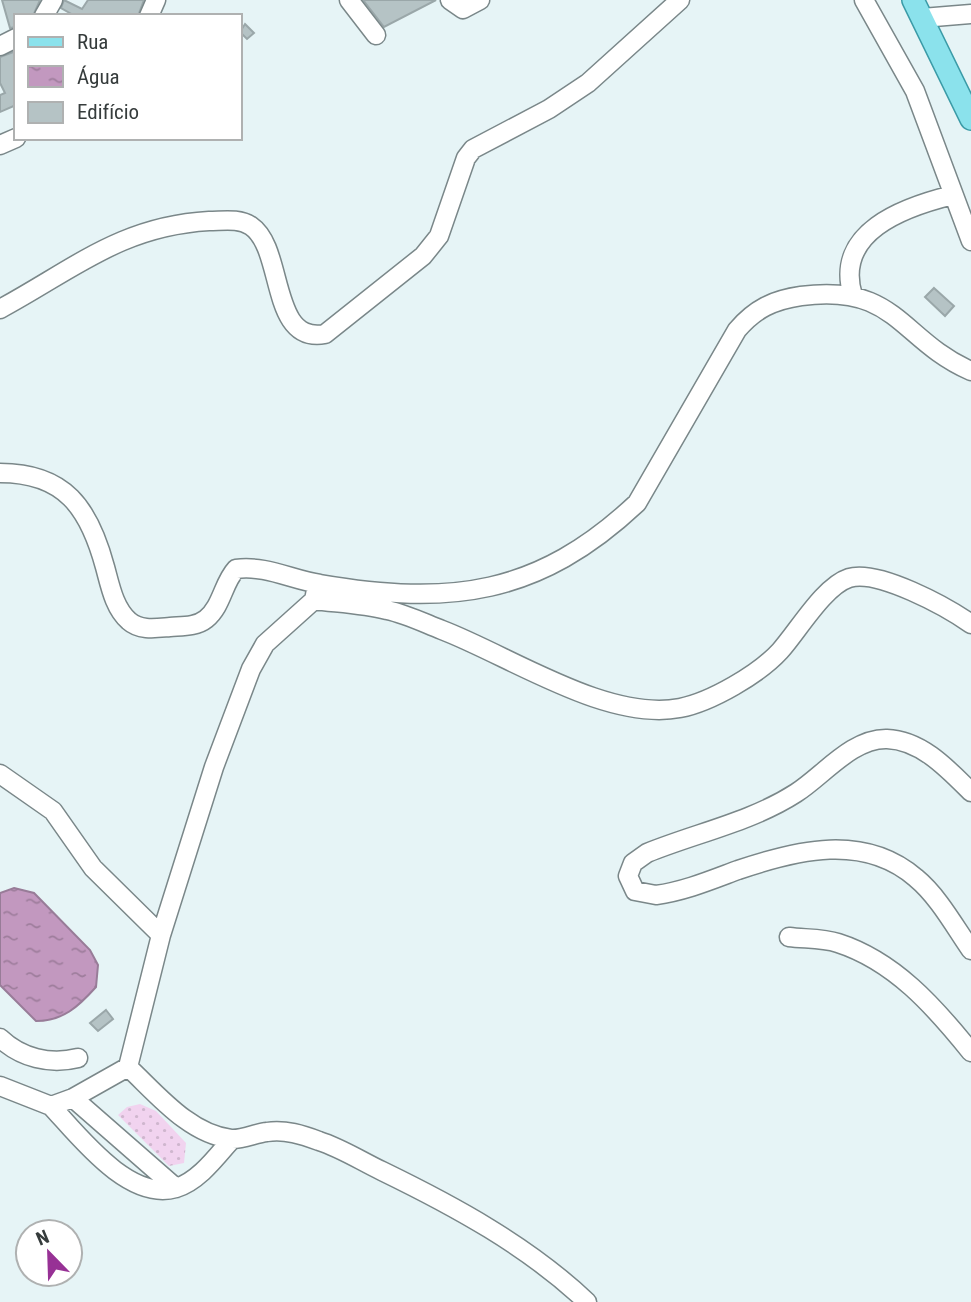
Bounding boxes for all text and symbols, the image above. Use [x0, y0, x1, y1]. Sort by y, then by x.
legend [14, 14, 242, 140]
text: Rua [77, 30, 108, 54]
text: Água [77, 65, 120, 89]
text: Edifício [77, 100, 139, 124]
north arrow [14, 1218, 84, 1288]
text: N [33, 1225, 52, 1251]

